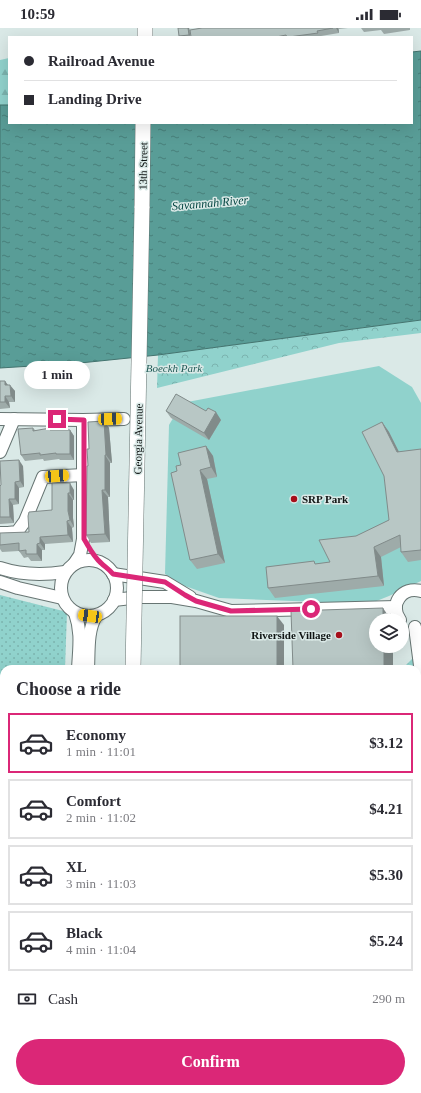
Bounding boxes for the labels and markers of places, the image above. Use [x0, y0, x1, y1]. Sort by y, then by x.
place label: SRP Park [302, 493, 349, 505]
marker: SRP Park [289, 494, 299, 504]
place label: Riverside Village [251, 629, 331, 641]
marker: Riverside Village [334, 630, 344, 640]

